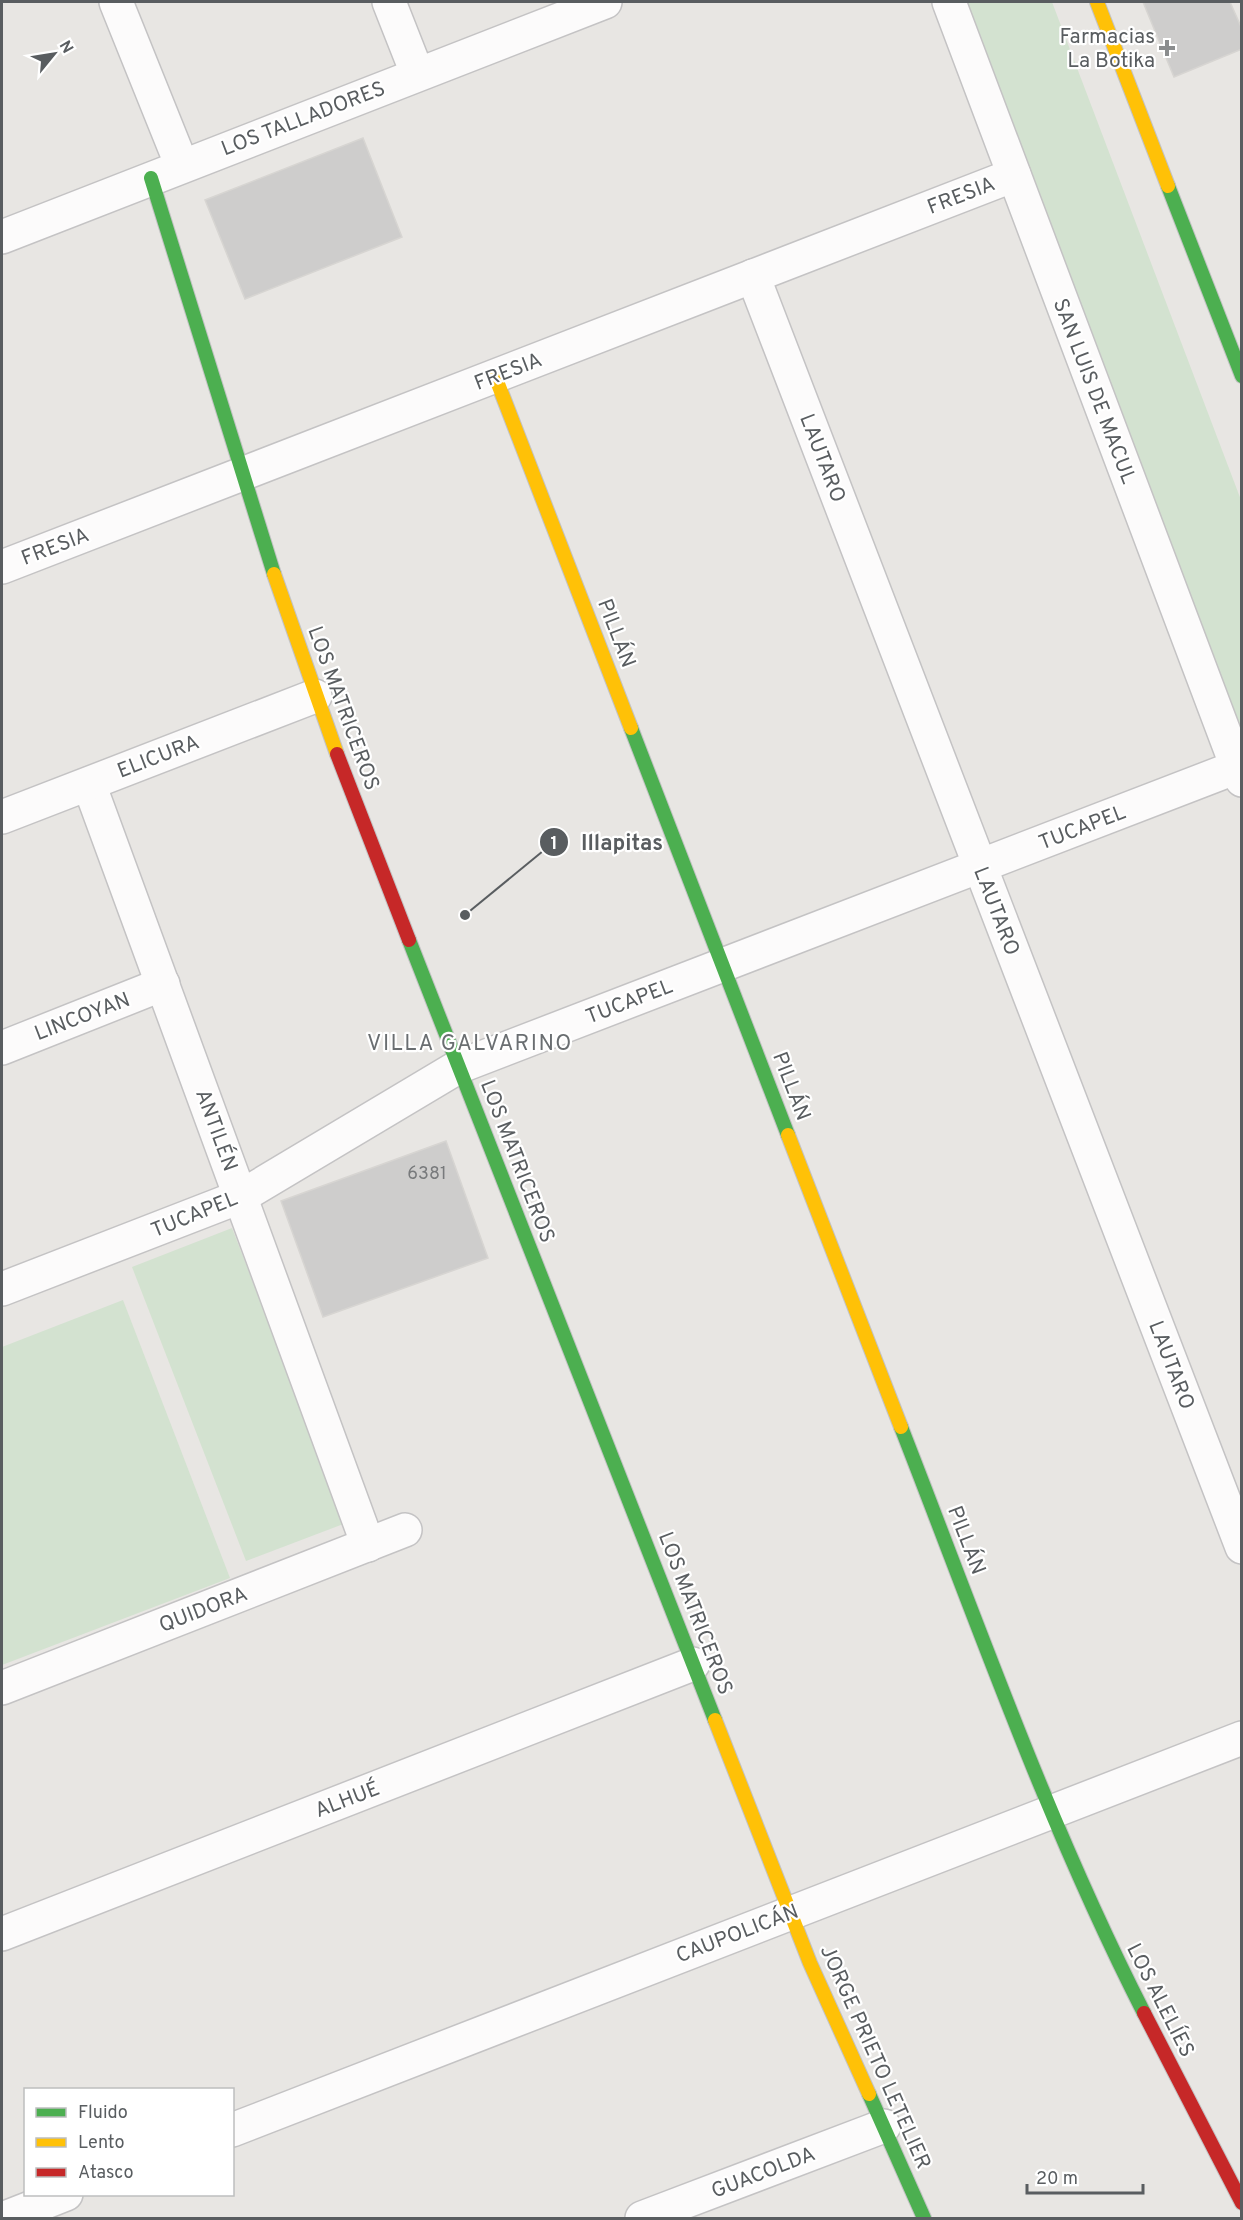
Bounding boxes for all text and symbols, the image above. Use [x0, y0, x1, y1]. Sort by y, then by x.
north arrow [24, 24, 84, 84]
place label: Farmacias La Botika [1060, 24, 1155, 75]
text: N [54, 38, 77, 57]
marker: Farmacias La Botika [1160, 41, 1174, 55]
street label: LOS TALLADORES [218, 76, 389, 163]
street label: FRESIA [924, 171, 999, 222]
street label: SAN LUIS DE MACUL [1046, 295, 1141, 488]
street label: FRESIA [471, 347, 546, 398]
street label: LAUTARO [792, 410, 851, 507]
street label: FRESIA [18, 522, 93, 573]
street label: PILLÁN [590, 595, 642, 672]
street label: LOS MATRICEROS [300, 623, 385, 794]
street label: ELICURA [114, 729, 203, 785]
street label: TUCAPEL [1035, 799, 1130, 857]
callout: Illapitas [539, 822, 675, 862]
text: Illapitas [581, 831, 663, 858]
text: 1 [550, 833, 558, 856]
street label: LAUTARO [966, 863, 1025, 960]
street label: TUCAPEL [582, 973, 677, 1031]
street label: LINCOYAN [31, 987, 134, 1048]
district label: VILLA GALVARINO [367, 1031, 573, 1058]
street label: PILLÁN [765, 1048, 817, 1125]
street label: LOS MATRICEROS [473, 1076, 560, 1247]
street label: ANTILÉN [188, 1085, 244, 1175]
house number: 6381 [407, 1163, 447, 1186]
street label: TUCAPEL [147, 1186, 242, 1245]
street label: LAUTARO [1141, 1317, 1200, 1414]
street label: PILLÁN [940, 1502, 992, 1579]
street label: LOS MATRICEROS [651, 1528, 738, 1699]
street label: QUIDORA [155, 1581, 252, 1640]
street label: ALHUÉ [311, 1775, 384, 1825]
street label: CAUPOLICÁN [672, 1898, 803, 1970]
street label: LOS ALELÍES [1119, 1939, 1201, 2062]
street label: JORGE PRIETO LETELIER [813, 1941, 936, 2174]
legend [24, 2088, 234, 2196]
text: Fluido [78, 2102, 128, 2125]
text: Lento [78, 2132, 124, 2155]
street label: GUACOLDA [708, 2141, 819, 2206]
scale bar [1027, 2157, 1142, 2195]
text: Atasco [78, 2162, 134, 2185]
text: 20 m [1036, 2168, 1078, 2191]

